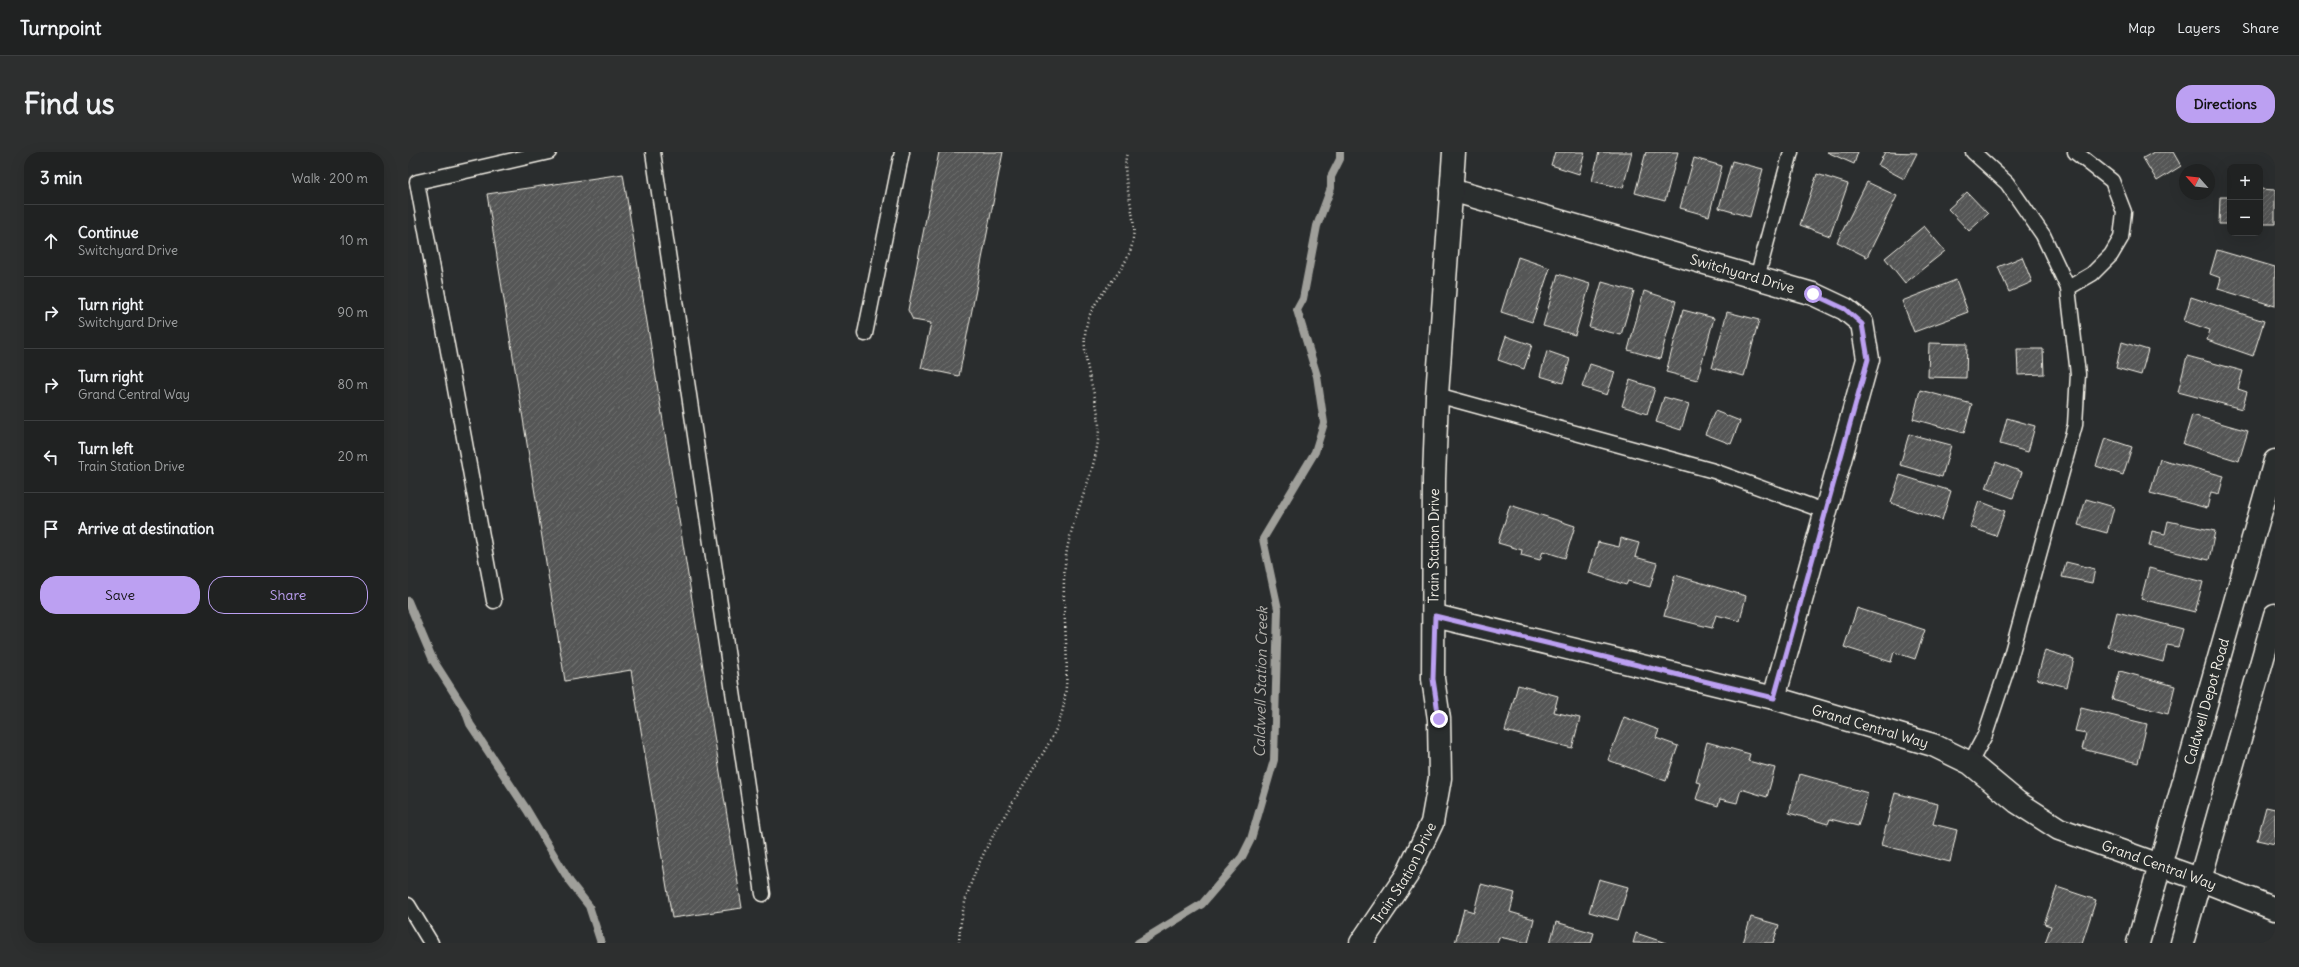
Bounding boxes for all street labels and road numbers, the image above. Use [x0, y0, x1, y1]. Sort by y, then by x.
street label: Switchyard Drive [1688, 250, 1797, 297]
street label: Train Station Drive [1424, 488, 1443, 604]
street label: Caldwell Depot Road [2180, 636, 2233, 767]
street label: Grand Central Way [1810, 701, 1931, 752]
street label: Train Station Drive [1367, 819, 1440, 928]
street label: Grand Central Way [2099, 836, 2219, 894]

